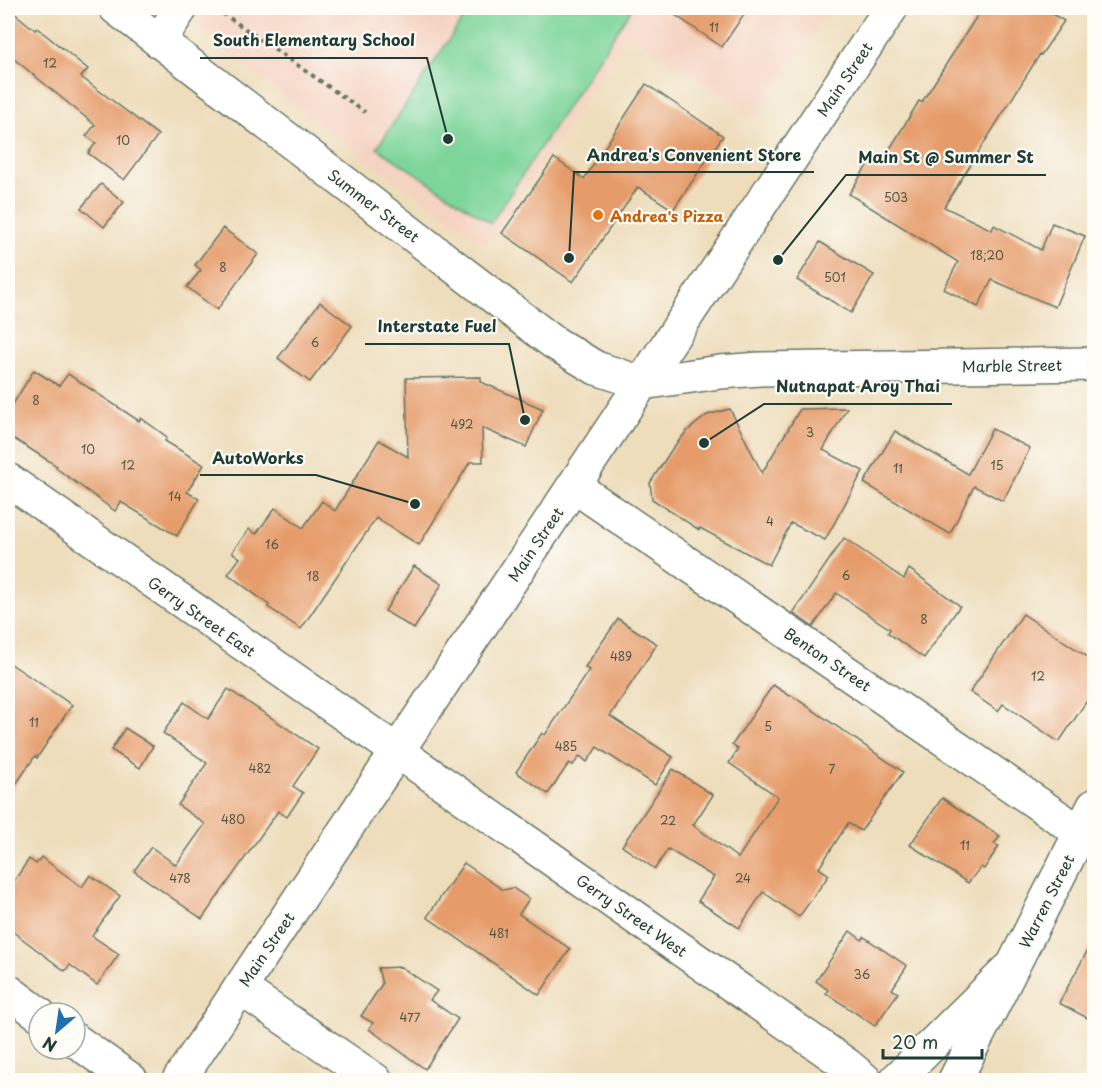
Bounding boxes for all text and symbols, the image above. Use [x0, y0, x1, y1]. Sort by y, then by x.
house number: 11 [709, 18, 719, 36]
callout: South Elementary School [200, 24, 427, 58]
text: South Elementary School [213, 27, 415, 51]
street label: Main Street [811, 37, 877, 121]
house number: 12 [43, 54, 57, 72]
house number: 10 [116, 131, 130, 149]
callout: Andrea's Convenient Store [574, 138, 814, 172]
callout: Main St @ Summer St [846, 141, 1046, 175]
text: Andrea's Convenient Store [587, 142, 802, 166]
text: Main St @ Summer St [858, 144, 1034, 168]
street label: Summer Street [323, 163, 425, 247]
house number: 503 [884, 188, 908, 206]
place label: Andrea's Pizza [610, 204, 724, 227]
marker: Andrea's Pizza [591, 208, 605, 222]
house number: 18;20 [970, 246, 1004, 264]
house number: 8 [219, 258, 227, 276]
house number: 501 [824, 268, 846, 286]
callout: Interstate Fuel [365, 310, 509, 344]
text: Interstate Fuel [378, 313, 496, 337]
house number: 6 [311, 333, 319, 351]
street label: Marble Street [962, 353, 1062, 377]
callout: Nutnapat Aroy Thai [764, 370, 952, 404]
text: Nutnapat Aroy Thai [776, 373, 940, 397]
house number: 8 [32, 391, 40, 409]
house number: 492 [451, 415, 473, 433]
house number: 3 [806, 423, 814, 441]
house number: 10 [81, 440, 95, 458]
callout: AutoWorks [200, 441, 316, 475]
text: AutoWorks [212, 445, 304, 469]
house number: 12 [121, 456, 135, 474]
house number: 15 [990, 456, 1004, 474]
house number: 11 [893, 459, 903, 477]
house number: 14 [168, 487, 182, 505]
street label: Main Street [502, 502, 568, 586]
house number: 4 [766, 512, 774, 530]
house number: 16 [265, 535, 279, 553]
house number: 6 [842, 566, 850, 584]
house number: 18 [307, 567, 319, 585]
street label: Gerry Street East [144, 570, 261, 662]
house number: 8 [920, 610, 928, 628]
street label: Benton Street [780, 621, 876, 697]
house number: 489 [610, 647, 632, 665]
house number: 12 [1031, 667, 1045, 685]
house number: 11 [29, 713, 39, 731]
house number: 5 [764, 717, 772, 735]
house number: 485 [555, 737, 577, 755]
house number: 482 [249, 759, 272, 777]
house number: 7 [829, 760, 836, 778]
house number: 480 [221, 810, 245, 828]
house number: 22 [660, 811, 676, 829]
house number: 11 [960, 836, 970, 854]
street label: Warren Street [1013, 850, 1079, 952]
street label: Gerry Street West [572, 868, 692, 962]
house number: 478 [169, 869, 191, 887]
house number: 24 [735, 869, 751, 887]
street label: Main Street [233, 907, 299, 991]
house number: 481 [489, 924, 509, 942]
house number: 36 [854, 965, 870, 983]
north arrow [27, 1001, 87, 1061]
house number: 477 [400, 1008, 421, 1026]
scale bar [883, 1022, 982, 1060]
text: 20 m [892, 1028, 938, 1055]
text: N [38, 1031, 61, 1059]

